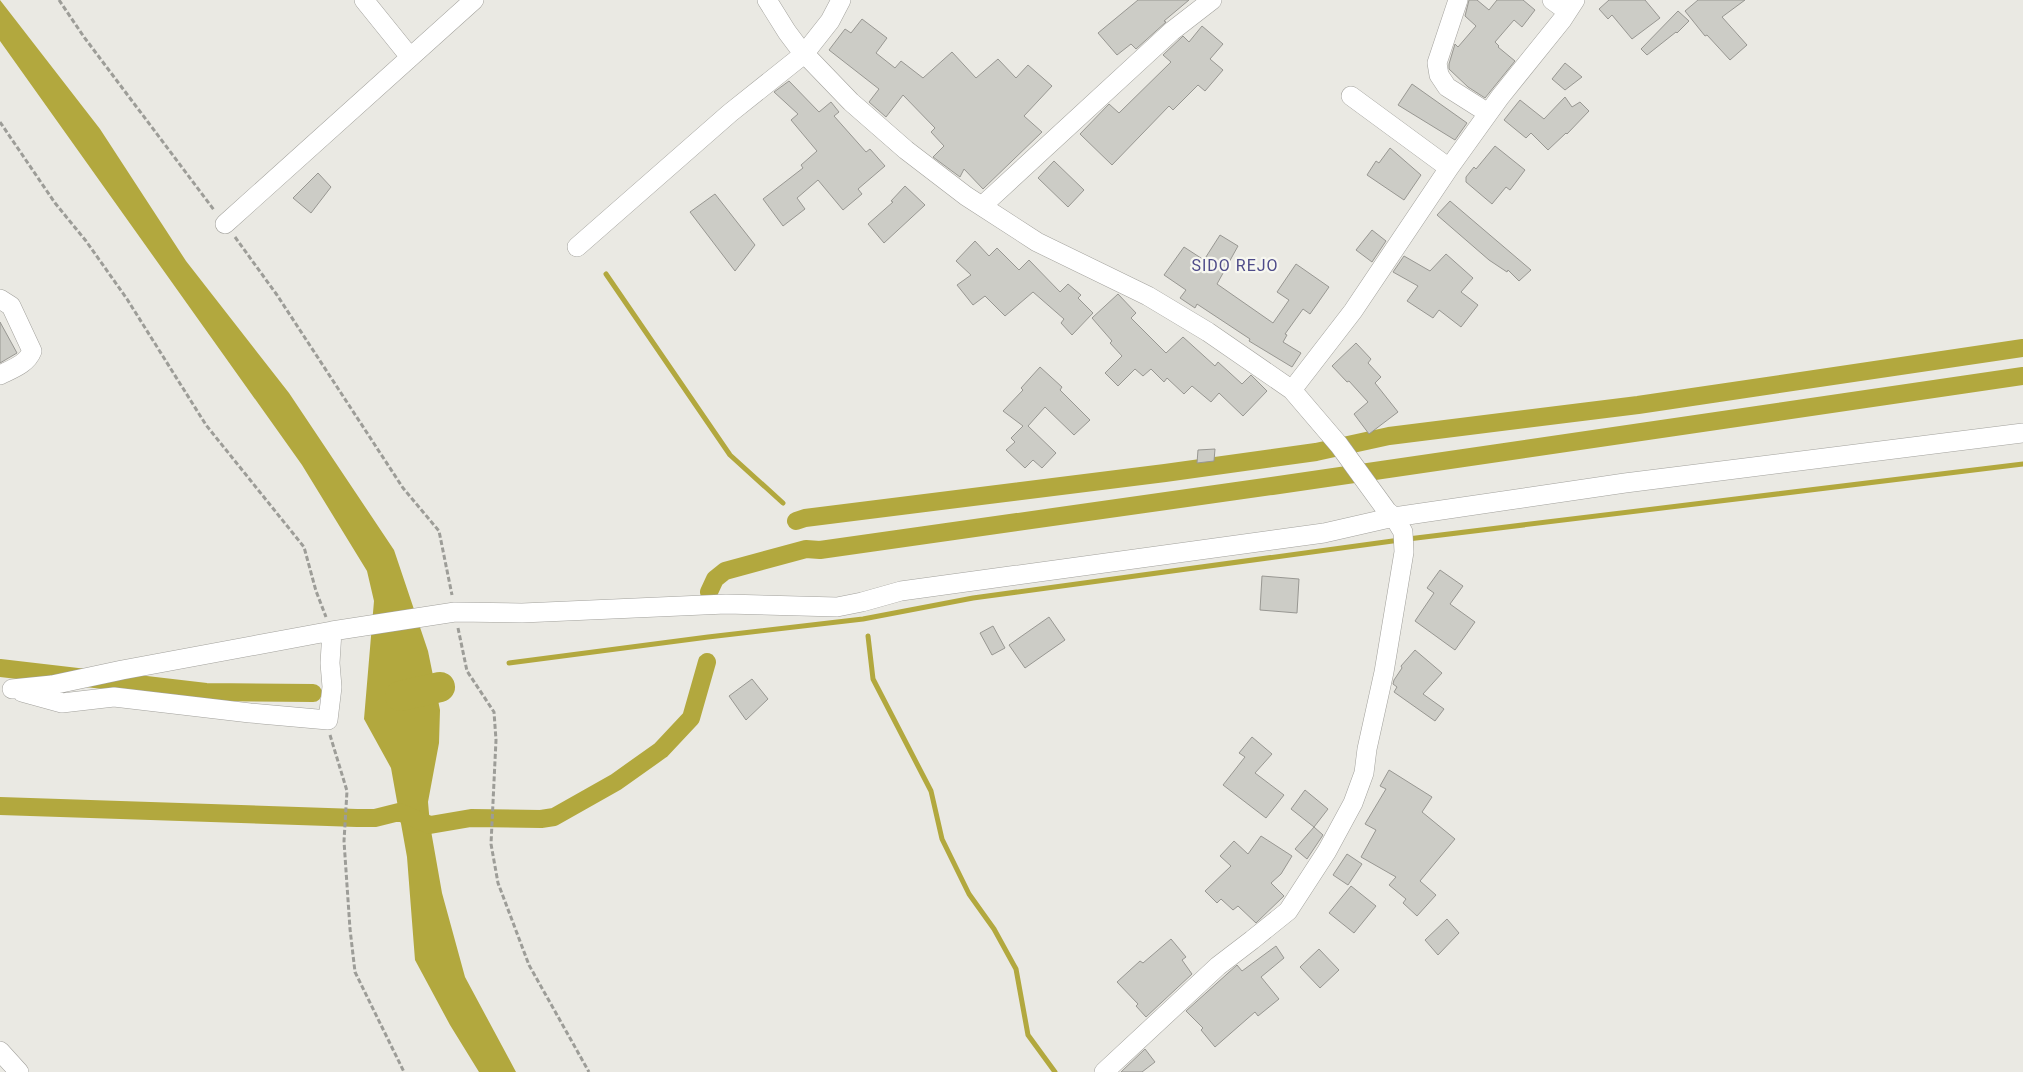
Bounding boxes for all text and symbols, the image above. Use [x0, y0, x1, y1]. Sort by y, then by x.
district label: SIDO REJO [1191, 256, 1279, 275]

